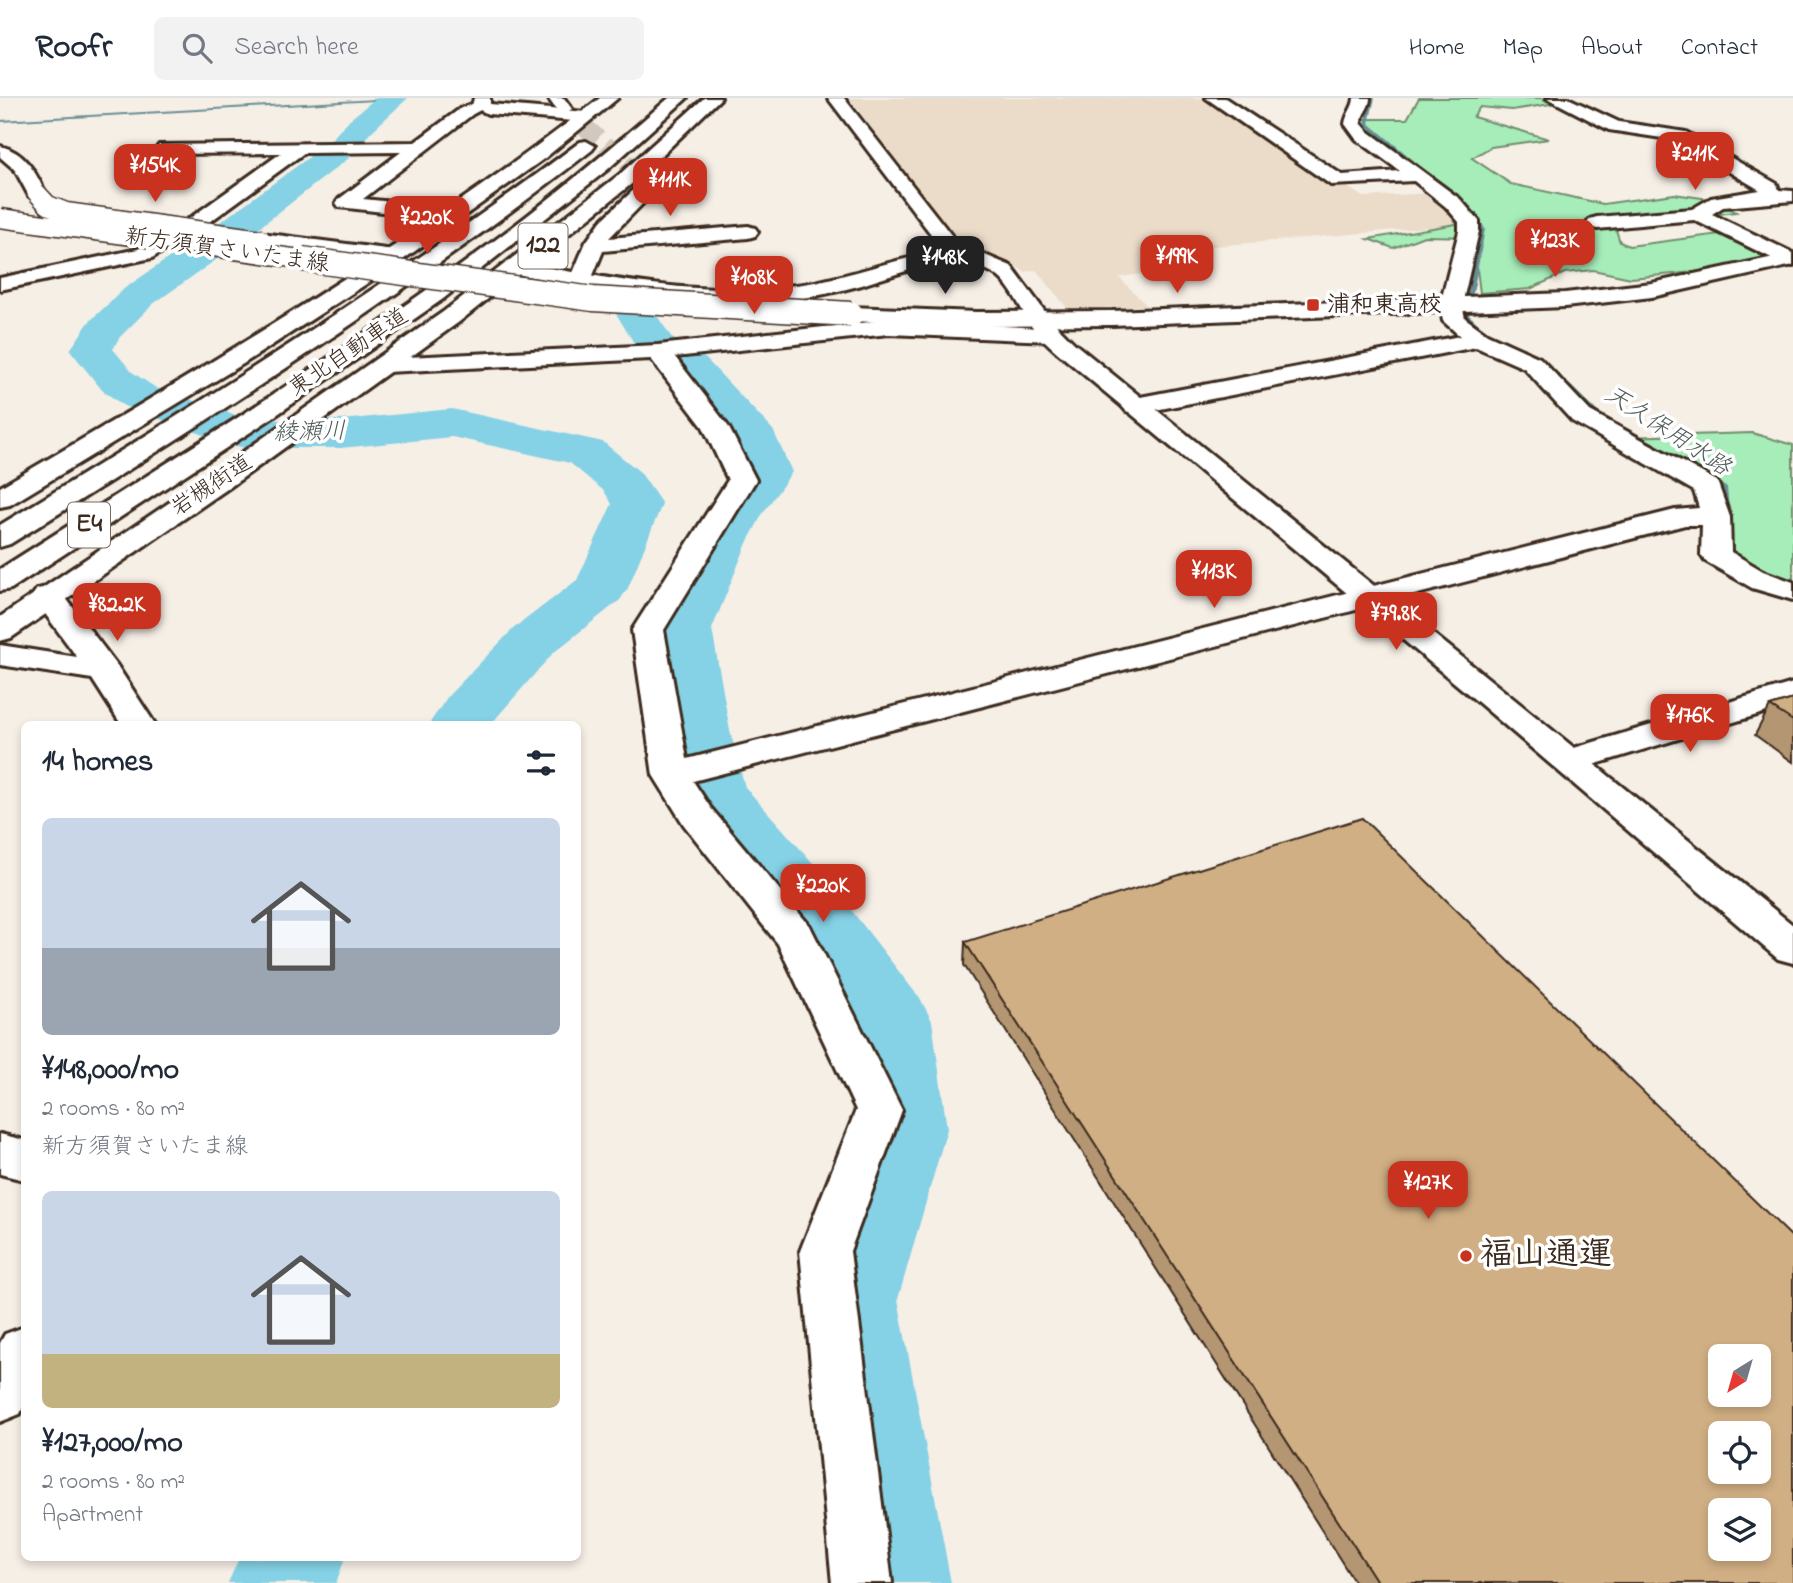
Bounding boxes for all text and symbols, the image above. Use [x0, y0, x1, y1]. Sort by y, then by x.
search box [154, 17, 644, 80]
text: Roofr [35, 24, 112, 72]
icon: search [178, 29, 216, 67]
text: Search here [234, 29, 359, 67]
text: Home [1409, 31, 1465, 66]
text: Map [1503, 31, 1543, 66]
text: About [1581, 31, 1643, 66]
text: Contact [1681, 31, 1758, 66]
pin: ¥211K [1646, 132, 1744, 192]
text: ¥211K [1672, 138, 1718, 171]
pin: ¥154K [106, 144, 204, 204]
text: ¥154K [130, 150, 180, 183]
pin: ¥111K [621, 158, 719, 218]
text: ¥111K [649, 164, 691, 197]
pin: ¥220K [378, 197, 476, 256]
text: ¥220K [401, 202, 453, 235]
street label: 新方須賀さいたま線 [123, 220, 331, 282]
pin: ¥123K [1506, 220, 1604, 279]
road number: 122 [518, 223, 568, 268]
text: ¥123K [1531, 225, 1579, 258]
pin: ¥148K [896, 236, 994, 296]
pin: ¥199K [1128, 236, 1226, 295]
text: ¥199K [1156, 241, 1198, 274]
text: ¥148K [922, 242, 968, 275]
pin: ¥108K [705, 256, 803, 316]
text: ¥108K [731, 262, 777, 295]
place label: 浦和東高校 [1327, 289, 1442, 322]
marker: 浦和東高校 [1305, 297, 1321, 313]
street label: 東北自動車道 [283, 301, 415, 405]
water label: 天久保用水路 [1597, 378, 1739, 487]
water label: 綾瀬川 [274, 415, 346, 451]
street label: 岩槻街道 [165, 447, 259, 525]
road number: E4 [68, 502, 110, 547]
pin: ¥113K [1165, 550, 1263, 610]
text: ¥113K [1192, 556, 1236, 589]
pin: ¥82.2K [60, 584, 174, 643]
text: ¥82.2K [89, 589, 145, 622]
pin: ¥79.8K [1339, 592, 1453, 652]
text: ¥79.8K [1371, 598, 1421, 631]
pin: ¥176K [1641, 694, 1739, 754]
text: ¥176K [1666, 700, 1714, 733]
text: 14 homes [42, 741, 153, 785]
icon: filters [522, 744, 560, 782]
icon: home [238, 863, 364, 989]
pin: ¥220K [774, 864, 872, 924]
text: ¥220K [797, 870, 849, 903]
text: ¥148,000/mo [42, 1049, 179, 1093]
text: 2 rooms · 80 m² [42, 1093, 185, 1126]
text: 新方須賀さいたま線 [42, 1131, 248, 1164]
pin: ¥127K [1379, 1162, 1477, 1221]
text: ¥127K [1404, 1167, 1452, 1200]
place label: 福山通運 [1480, 1232, 1612, 1280]
icon: home [238, 1237, 364, 1363]
marker: 福山通運 [1458, 1248, 1474, 1264]
north arrow [1708, 1344, 1771, 1407]
map controls [1708, 1344, 1771, 1561]
button: locate [1708, 1421, 1771, 1484]
text: ¥127,000/mo [42, 1422, 183, 1466]
text: 2 rooms · 80 m² [42, 1466, 185, 1499]
button: layers [1708, 1498, 1771, 1561]
text: Apartment [42, 1499, 143, 1532]

